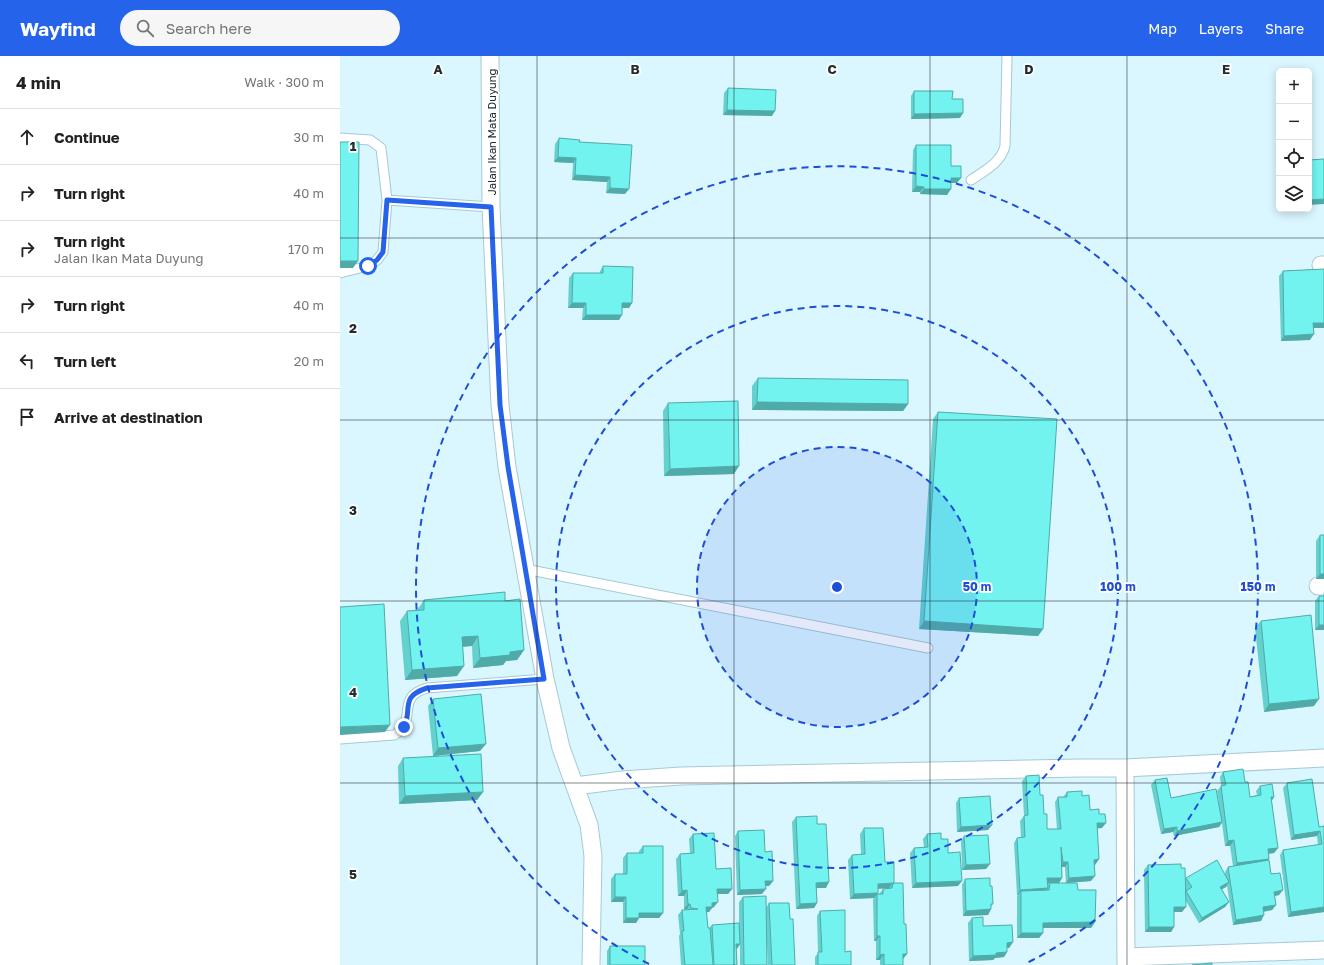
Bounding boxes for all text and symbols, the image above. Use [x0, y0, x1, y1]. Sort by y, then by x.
search box [120, 10, 400, 46]
text: Wayfind [20, 17, 96, 40]
icon: search [134, 17, 156, 39]
text: Search here [166, 19, 252, 37]
text: Map [1148, 20, 1177, 37]
text: Layers [1199, 20, 1243, 37]
text: Share [1265, 20, 1304, 37]
text: A [433, 61, 443, 77]
text: B [630, 61, 640, 77]
text: C [827, 61, 837, 77]
text: D [1024, 61, 1034, 77]
text: E [1222, 61, 1230, 77]
map controls [1276, 68, 1312, 212]
button: + [1276, 68, 1312, 104]
street label: Jalan Ikan Mata Duyung [485, 69, 498, 195]
text: 4 min [16, 72, 61, 93]
text: Walk · 300 m [244, 74, 324, 90]
button: − [1276, 104, 1312, 140]
icon: ahead [16, 126, 38, 148]
text: Continue [54, 128, 120, 146]
text: 30 m [294, 129, 324, 145]
text: 1 [350, 138, 357, 154]
button: locate [1276, 140, 1312, 176]
button: layers [1276, 176, 1312, 212]
icon: right [16, 182, 38, 204]
text: Turn right [54, 184, 125, 202]
text: 40 m [293, 185, 324, 201]
text: Turn right [54, 232, 125, 250]
icon: right [16, 238, 38, 260]
text: 170 m [288, 241, 324, 257]
text: Jalan Ikan Mata Duyung [54, 250, 204, 266]
route start [359, 257, 377, 275]
icon: right [16, 294, 38, 316]
text: Turn right [54, 296, 125, 314]
text: 40 m [293, 297, 324, 313]
text: 2 [349, 320, 357, 336]
icon: left [16, 350, 38, 372]
text: Turn left [54, 352, 116, 370]
text: 20 m [294, 353, 324, 369]
icon: arrive [16, 406, 38, 428]
text: Arrive at destination [54, 408, 203, 426]
text: 3 [349, 502, 357, 518]
text: 50 m [963, 579, 991, 594]
text: 100 m [1100, 579, 1136, 594]
text: 150 m [1241, 579, 1275, 594]
centre of rings [830, 580, 844, 594]
text: 4 [349, 684, 357, 700]
route end [395, 718, 413, 736]
text: 5 [349, 866, 357, 882]

